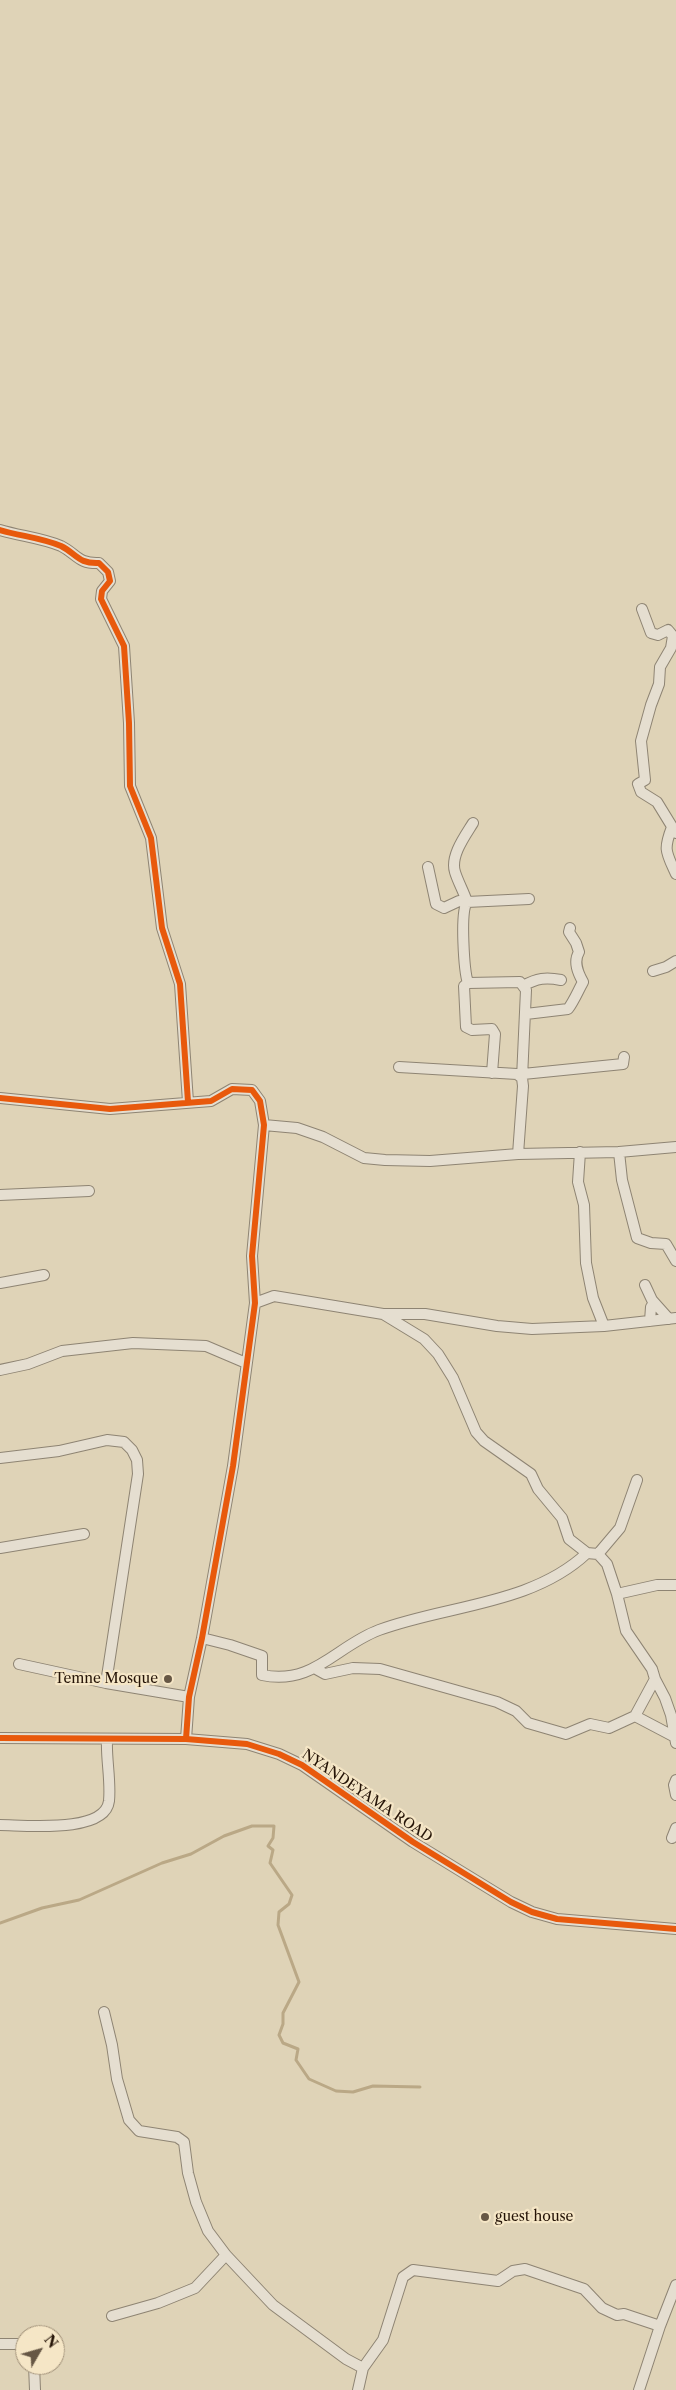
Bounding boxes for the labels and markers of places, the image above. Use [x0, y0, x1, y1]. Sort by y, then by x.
place label: Temne Mosque [54, 1671, 158, 1687]
marker: Temne Mosque [162, 1673, 174, 1685]
place label: guest house [495, 2209, 573, 2225]
marker: guest house [479, 2211, 491, 2223]

